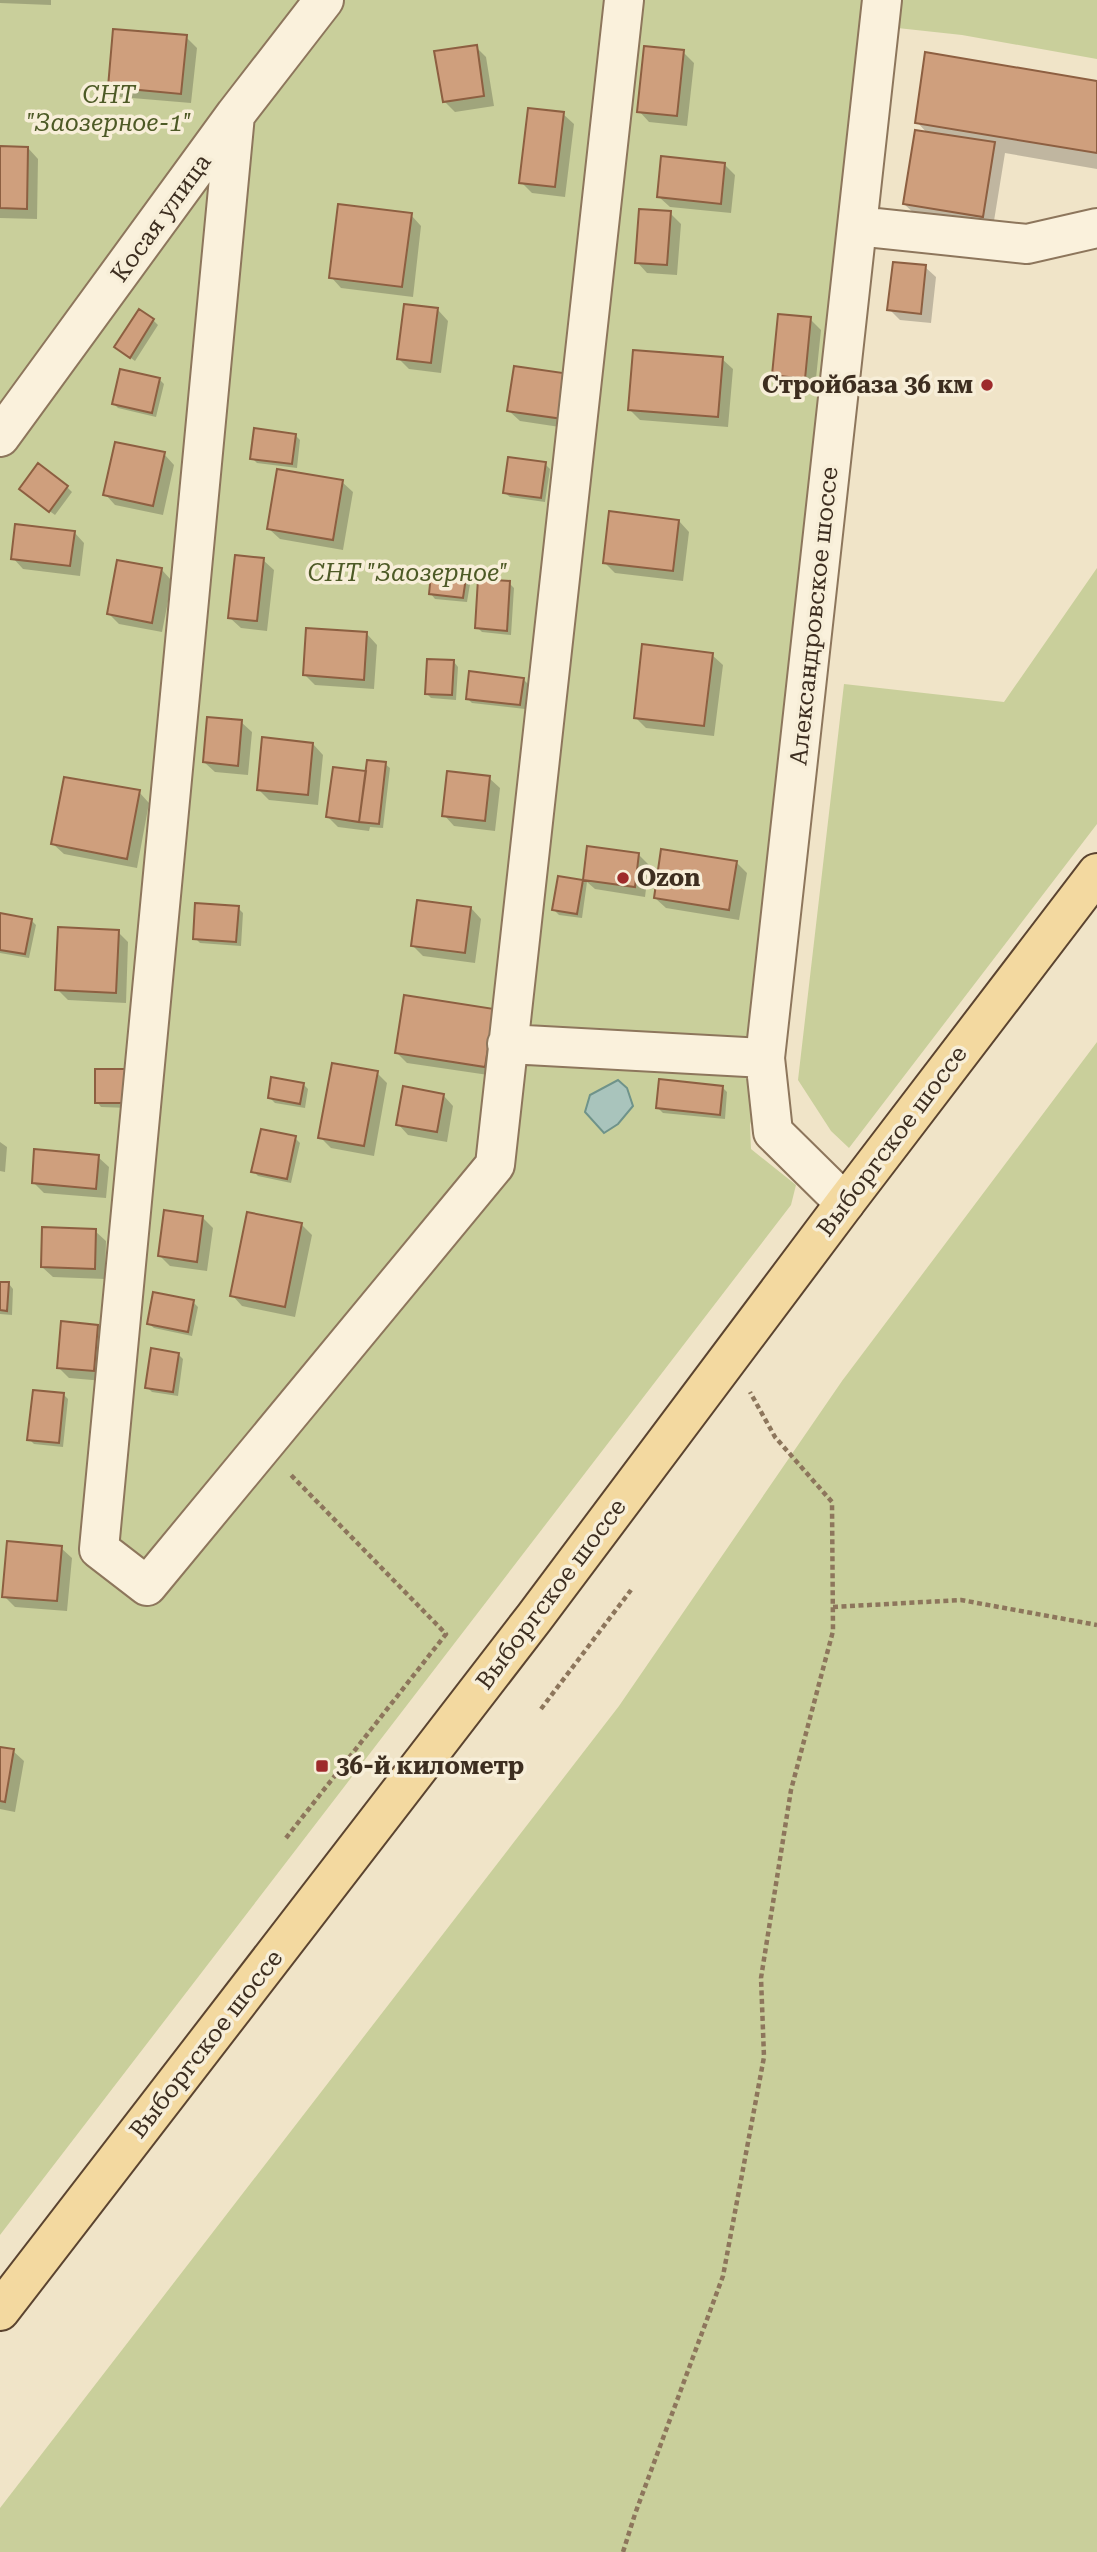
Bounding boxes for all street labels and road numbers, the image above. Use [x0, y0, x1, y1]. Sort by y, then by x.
street label: Косая улица [105, 149, 217, 287]
street label: Александровское шоссе [784, 465, 844, 767]
street label: Выборгское шоссе [811, 1040, 973, 1242]
street label: Выборгское шоссе [470, 1493, 632, 1695]
street label: Выборгское шоссе [124, 1944, 288, 2144]

